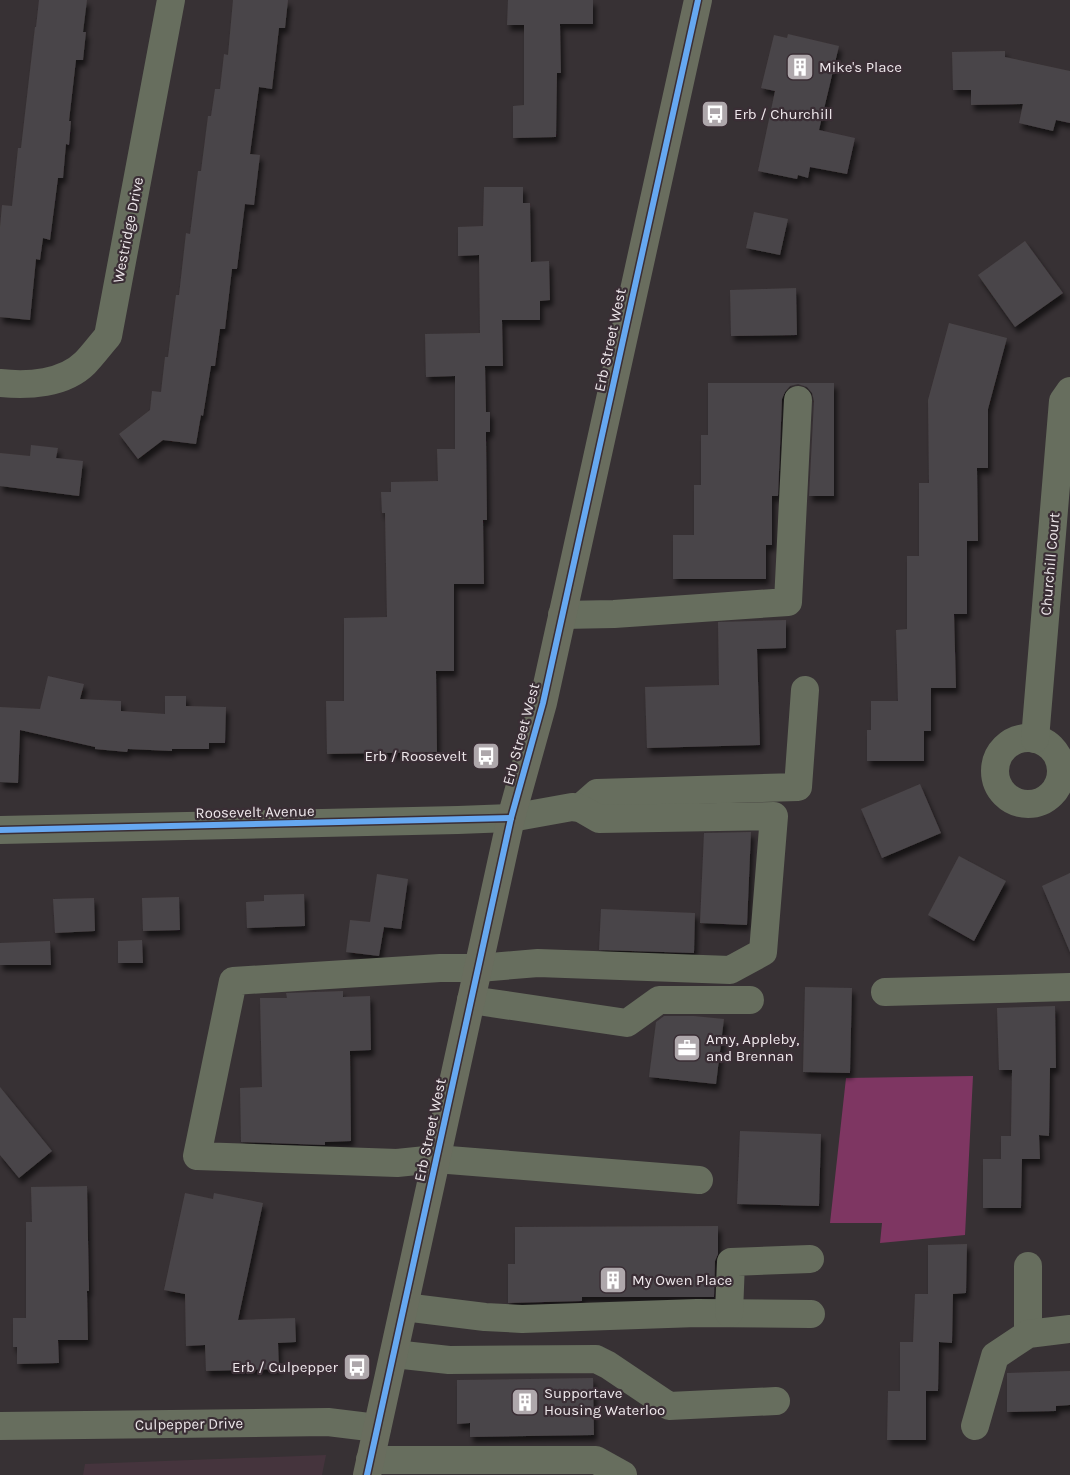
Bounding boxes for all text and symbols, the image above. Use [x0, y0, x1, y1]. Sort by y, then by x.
building icon: Mike's Place [785, 52, 815, 82]
place label: Mike's Place [819, 58, 902, 76]
bus stop icon: Erb / Churchill [700, 99, 730, 129]
place label: Erb / Churchill [734, 105, 833, 123]
street label: Westridge Drive [109, 175, 147, 285]
street label: Erb Street West [590, 286, 630, 393]
street label: Churchill Court [1037, 511, 1064, 616]
street label: Erb Street West [499, 681, 543, 787]
bus stop icon: Erb / Roosevelt [471, 741, 501, 771]
place label: Erb / Roosevelt [364, 747, 467, 765]
street label: Roosevelt Avenue [195, 802, 315, 822]
place label: Amy, Appleby, and Brennan [706, 1030, 799, 1065]
office icon: Amy, Appleby, and Brennan [672, 1033, 702, 1063]
street label: Erb Street West [410, 1076, 450, 1183]
building icon: My Owen Place [598, 1265, 628, 1295]
place label: My Owen Place [632, 1271, 732, 1289]
bus stop icon: Erb / Culpepper [342, 1352, 372, 1382]
place label: Erb / Culpepper [232, 1358, 339, 1376]
place label: Supportave Housing Waterloo [544, 1384, 665, 1419]
building icon: Supportave Housing Waterloo [510, 1387, 540, 1417]
street label: Culpepper Drive [135, 1414, 243, 1434]

